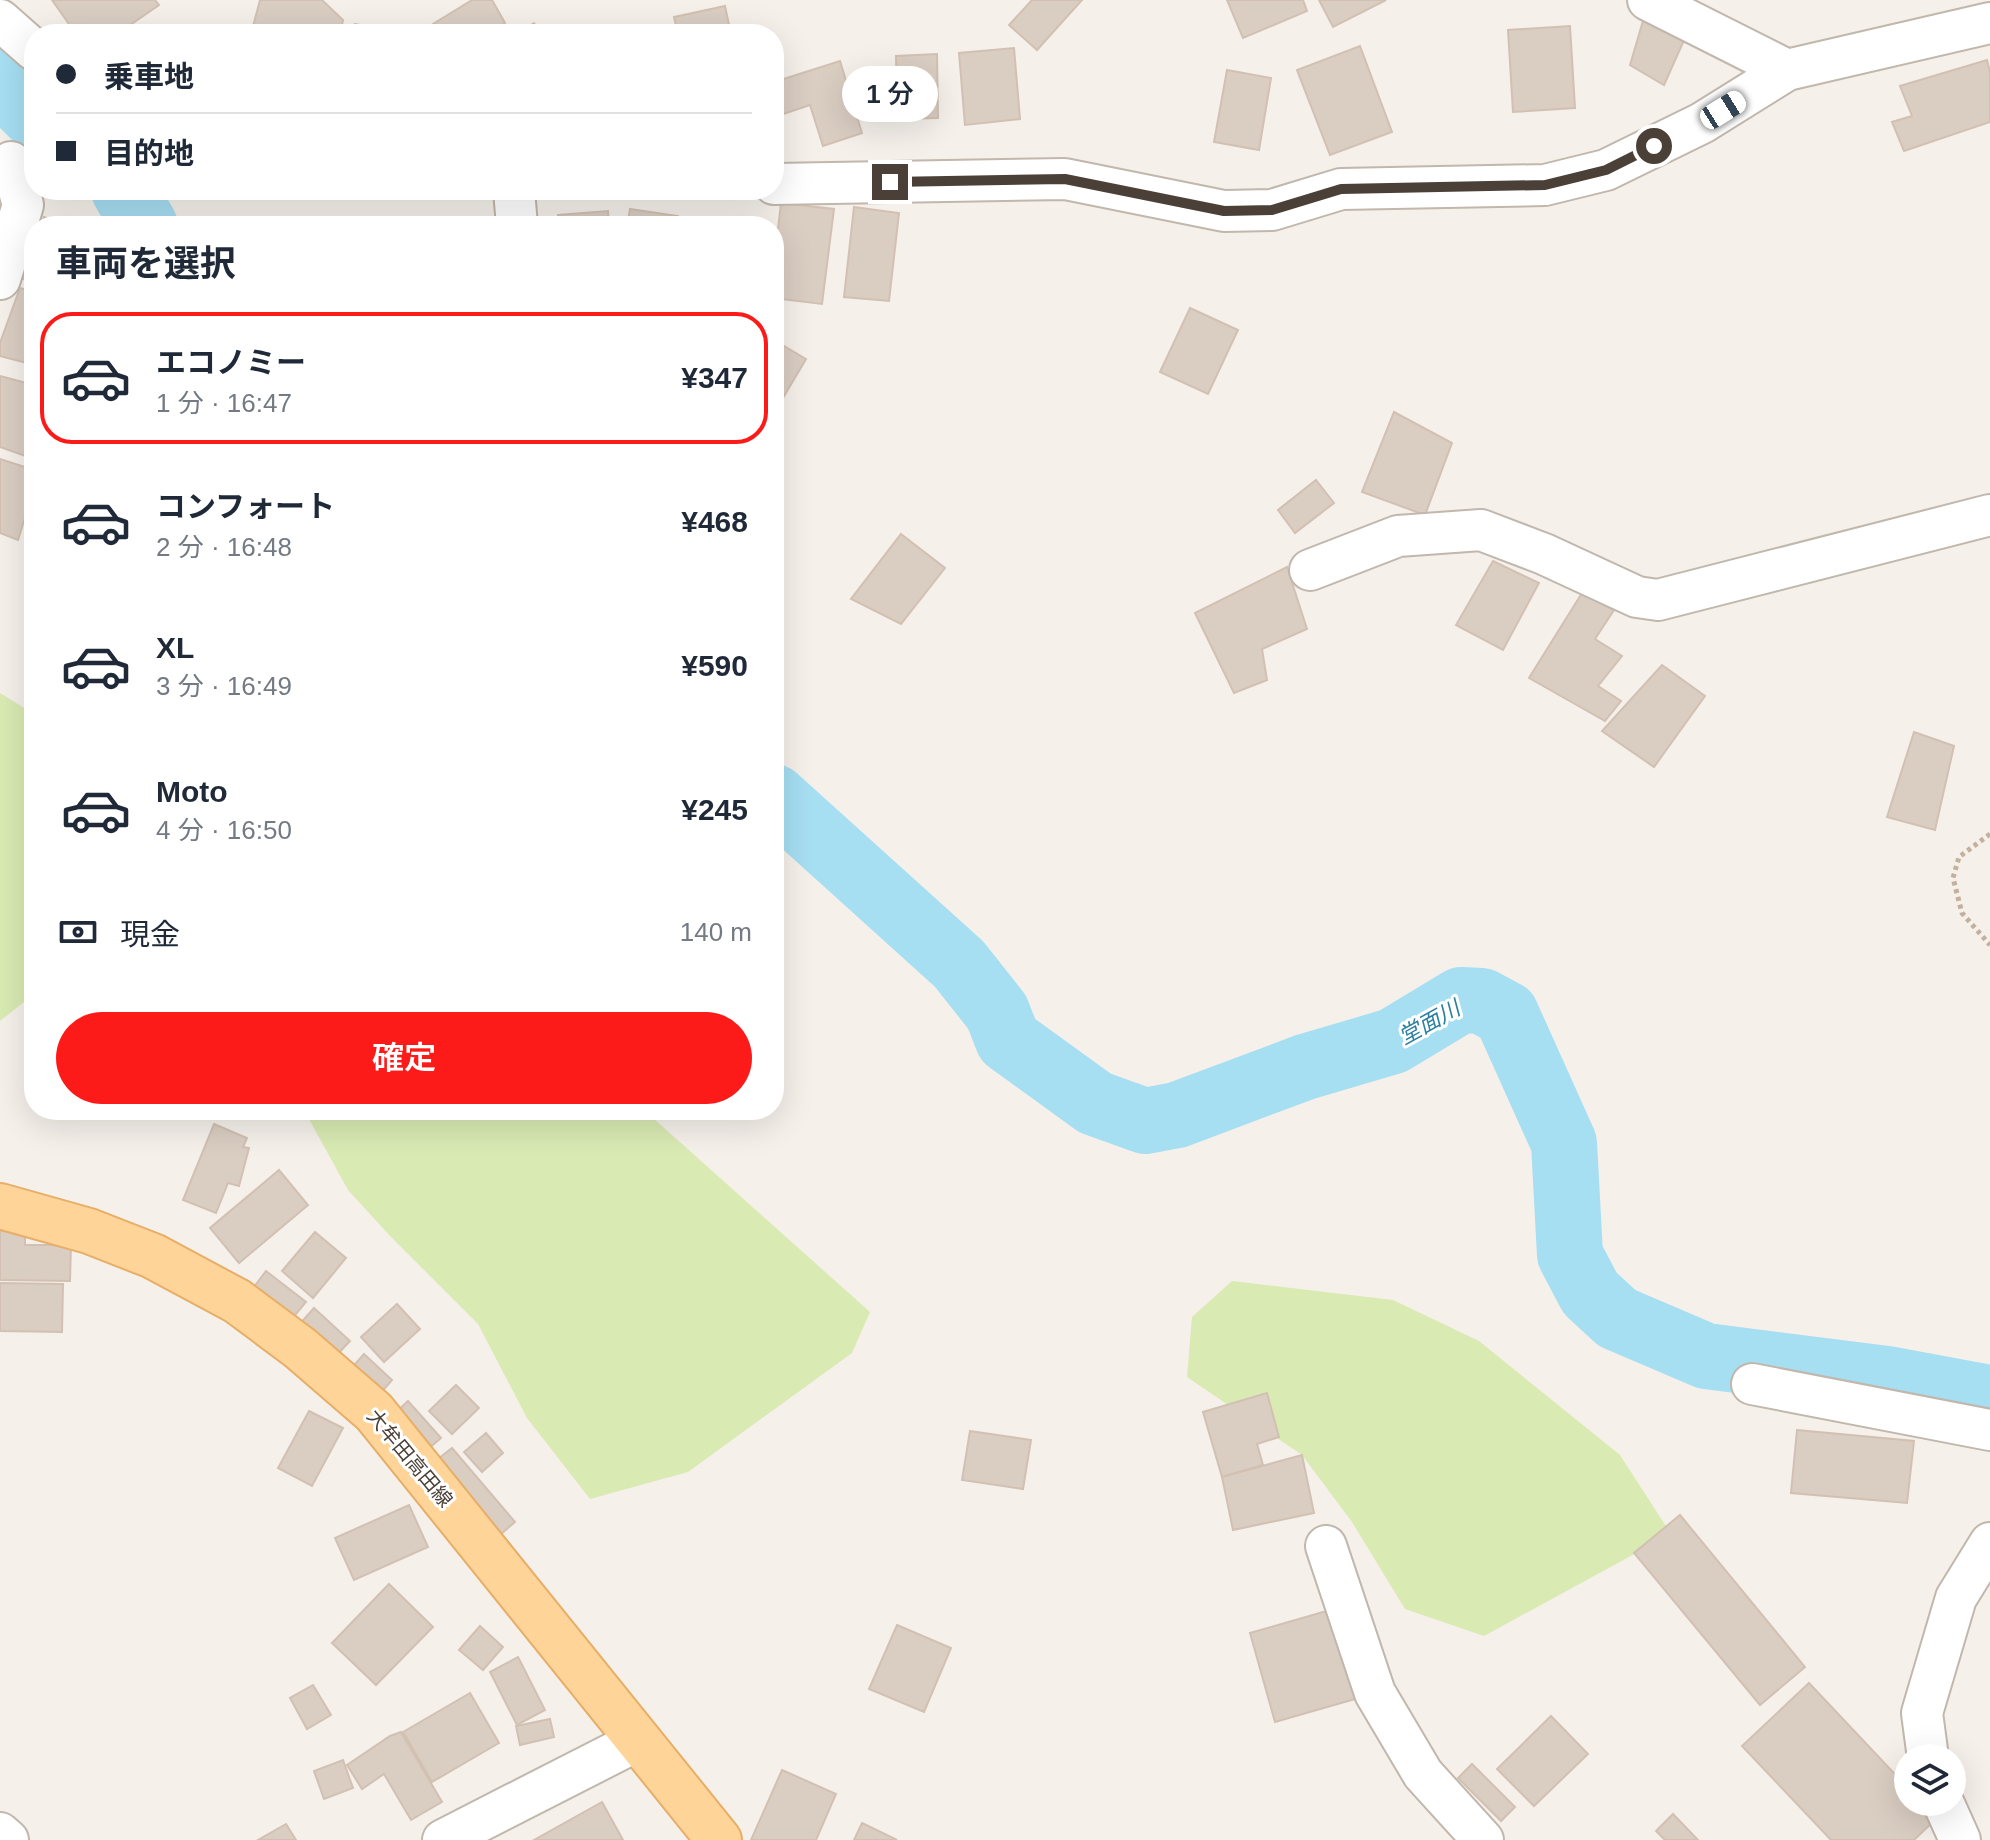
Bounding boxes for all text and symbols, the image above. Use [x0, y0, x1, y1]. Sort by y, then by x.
text: 乗車地 [104, 60, 194, 93]
callout: 1 分 [842, 66, 938, 122]
text: 1 分 [866, 79, 914, 109]
car [1696, 87, 1750, 133]
route start [1636, 128, 1672, 164]
text: 目的地 [104, 137, 194, 170]
route end [872, 164, 908, 200]
text: 車両を選択 [56, 243, 236, 284]
icon: car [60, 342, 132, 414]
text: エコノミー [156, 346, 306, 379]
text: ¥347 [681, 361, 748, 394]
text: 1 分 · 16:47 [156, 388, 292, 418]
icon: car [60, 486, 132, 558]
text: コンフォート [156, 490, 335, 523]
text: ¥468 [681, 505, 748, 538]
text: 2 分 · 16:48 [156, 532, 292, 562]
icon: car [60, 630, 132, 702]
text: XL [156, 631, 194, 664]
text: ¥590 [681, 649, 748, 682]
text: 3 分 · 16:49 [156, 671, 292, 701]
icon: car [60, 774, 132, 846]
text: Moto [156, 775, 228, 808]
text: ¥245 [681, 793, 748, 826]
text: 4 分 · 16:50 [156, 815, 292, 845]
icon: cash [56, 910, 100, 954]
text: 140 m [680, 917, 752, 947]
text: 現金 [120, 918, 180, 951]
water label: 堂面川 [1394, 995, 1466, 1049]
button: 確定 [56, 1012, 752, 1104]
street label: 大牟田高田線 [363, 1405, 457, 1511]
map controls [1894, 1744, 1966, 1816]
button: layers [1894, 1744, 1966, 1816]

